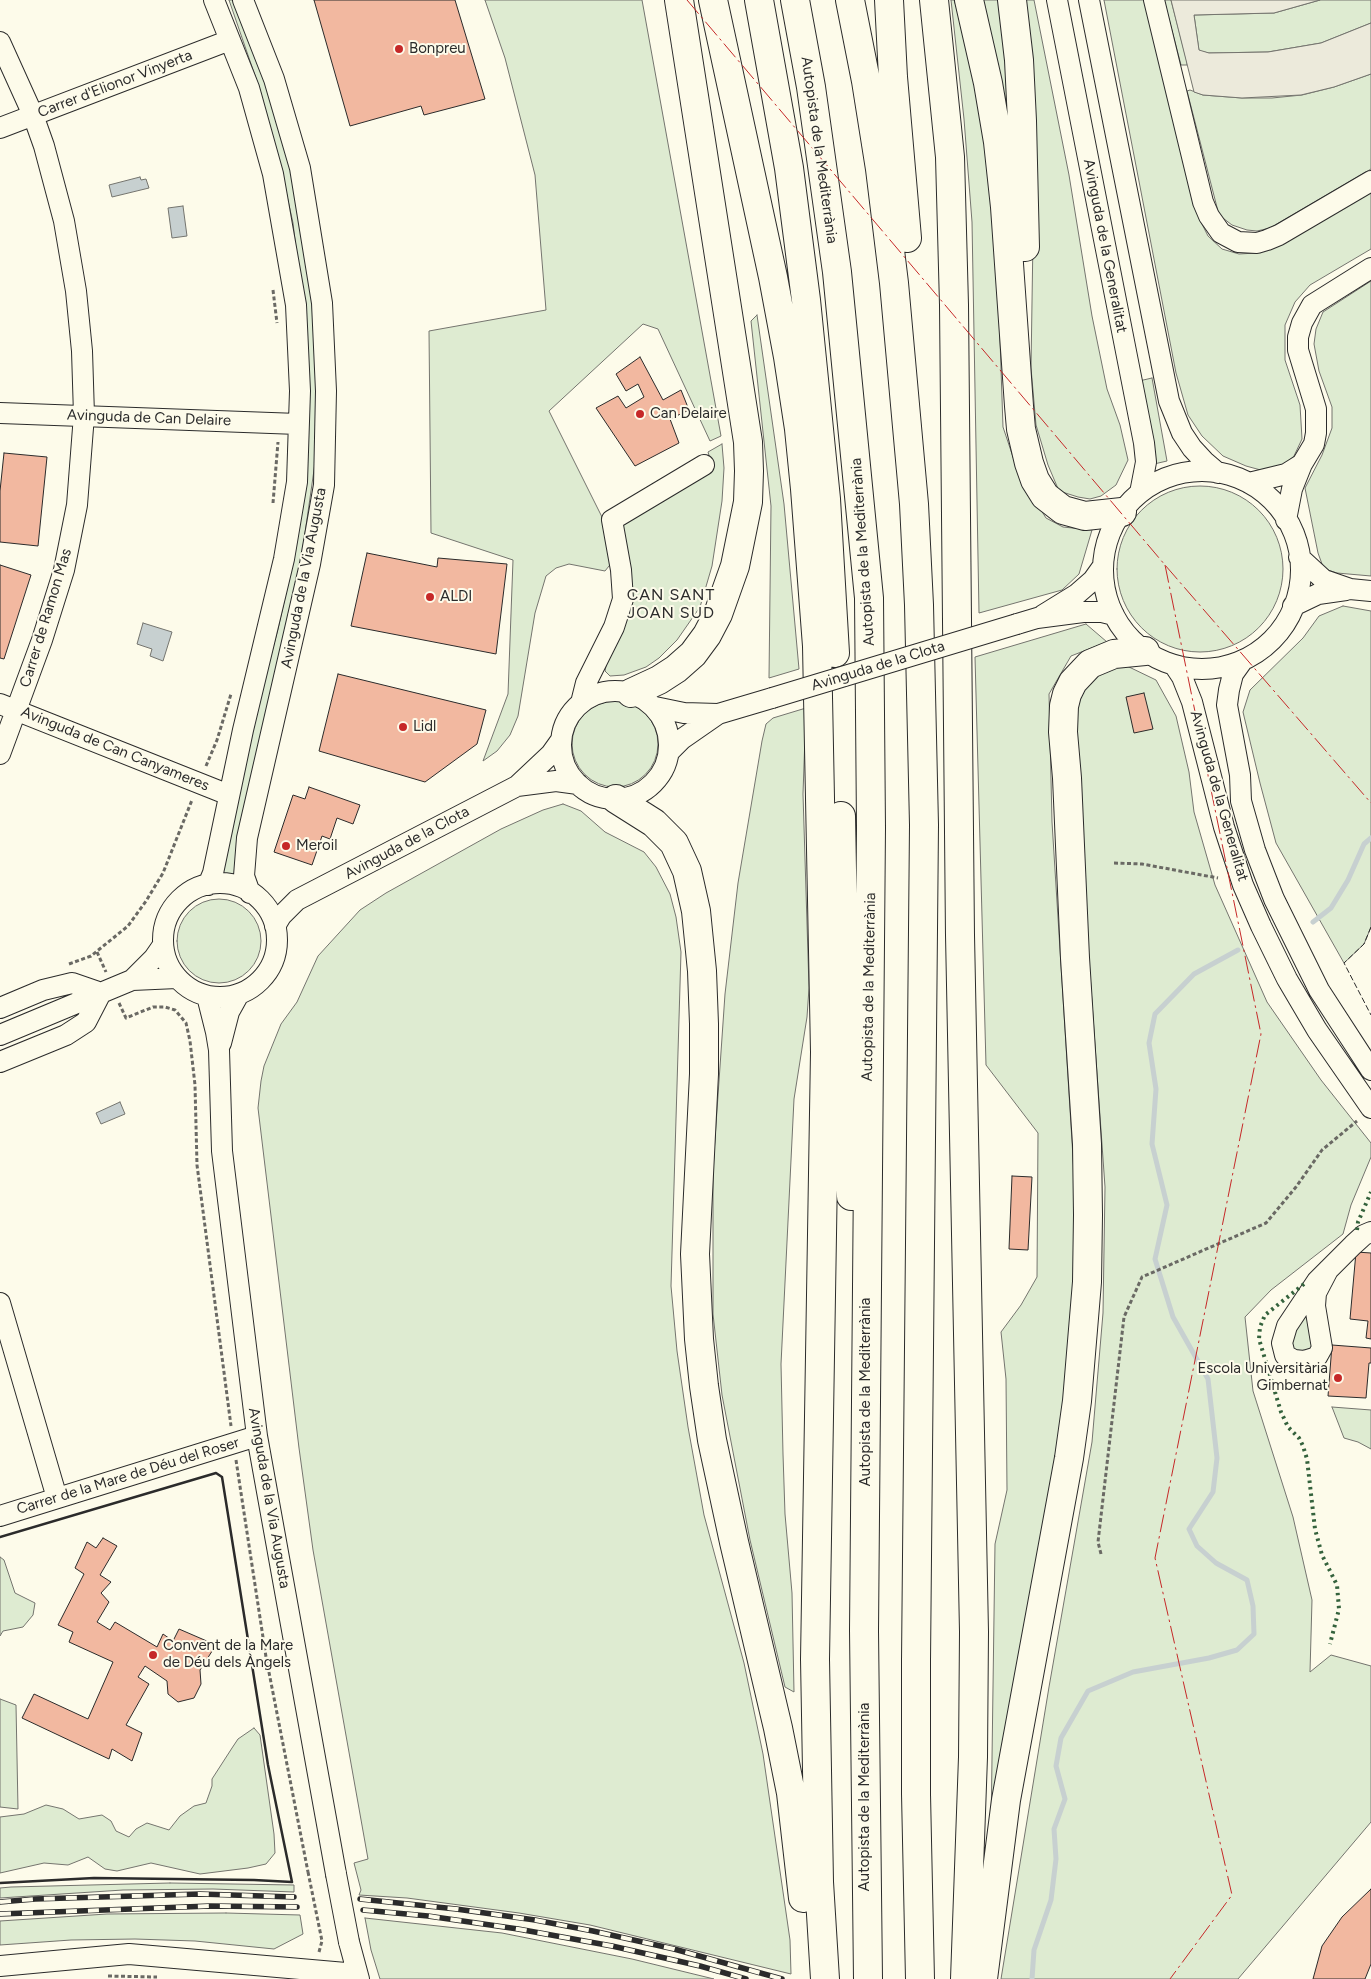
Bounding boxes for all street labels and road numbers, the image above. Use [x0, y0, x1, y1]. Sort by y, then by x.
street label: Carrer d'Elionor Vinyerta [35, 46, 195, 122]
street label: Autopista de la Mediterrània [797, 55, 841, 245]
street label: Avinguda de la Generalitat [1079, 157, 1131, 335]
street label: Avinguda de Can Delaire [67, 406, 231, 430]
street label: Autopista de la Mediterrània [847, 457, 879, 647]
street label: Avinguda de la Via Augusta [278, 486, 330, 670]
street label: Carrer de Ramon Mas [16, 546, 76, 690]
street label: Avinguda de la Clota [809, 637, 947, 695]
street label: Avinguda de Can Canyameres [18, 703, 212, 795]
street label: Avinguda de la Generalitat [1186, 708, 1252, 884]
street label: Avinguda de la Clota [342, 803, 472, 883]
street label: Autopista de la Mediterrània [858, 892, 880, 1082]
street label: Autopista de la Mediterrània [857, 1298, 875, 1486]
street label: Avinguda de la Via Augusta [244, 1406, 294, 1590]
street label: Carrer de la Mare de Déu del Roser [15, 1434, 241, 1518]
street label: Autopista de la Mediterrània [856, 1703, 874, 1891]

